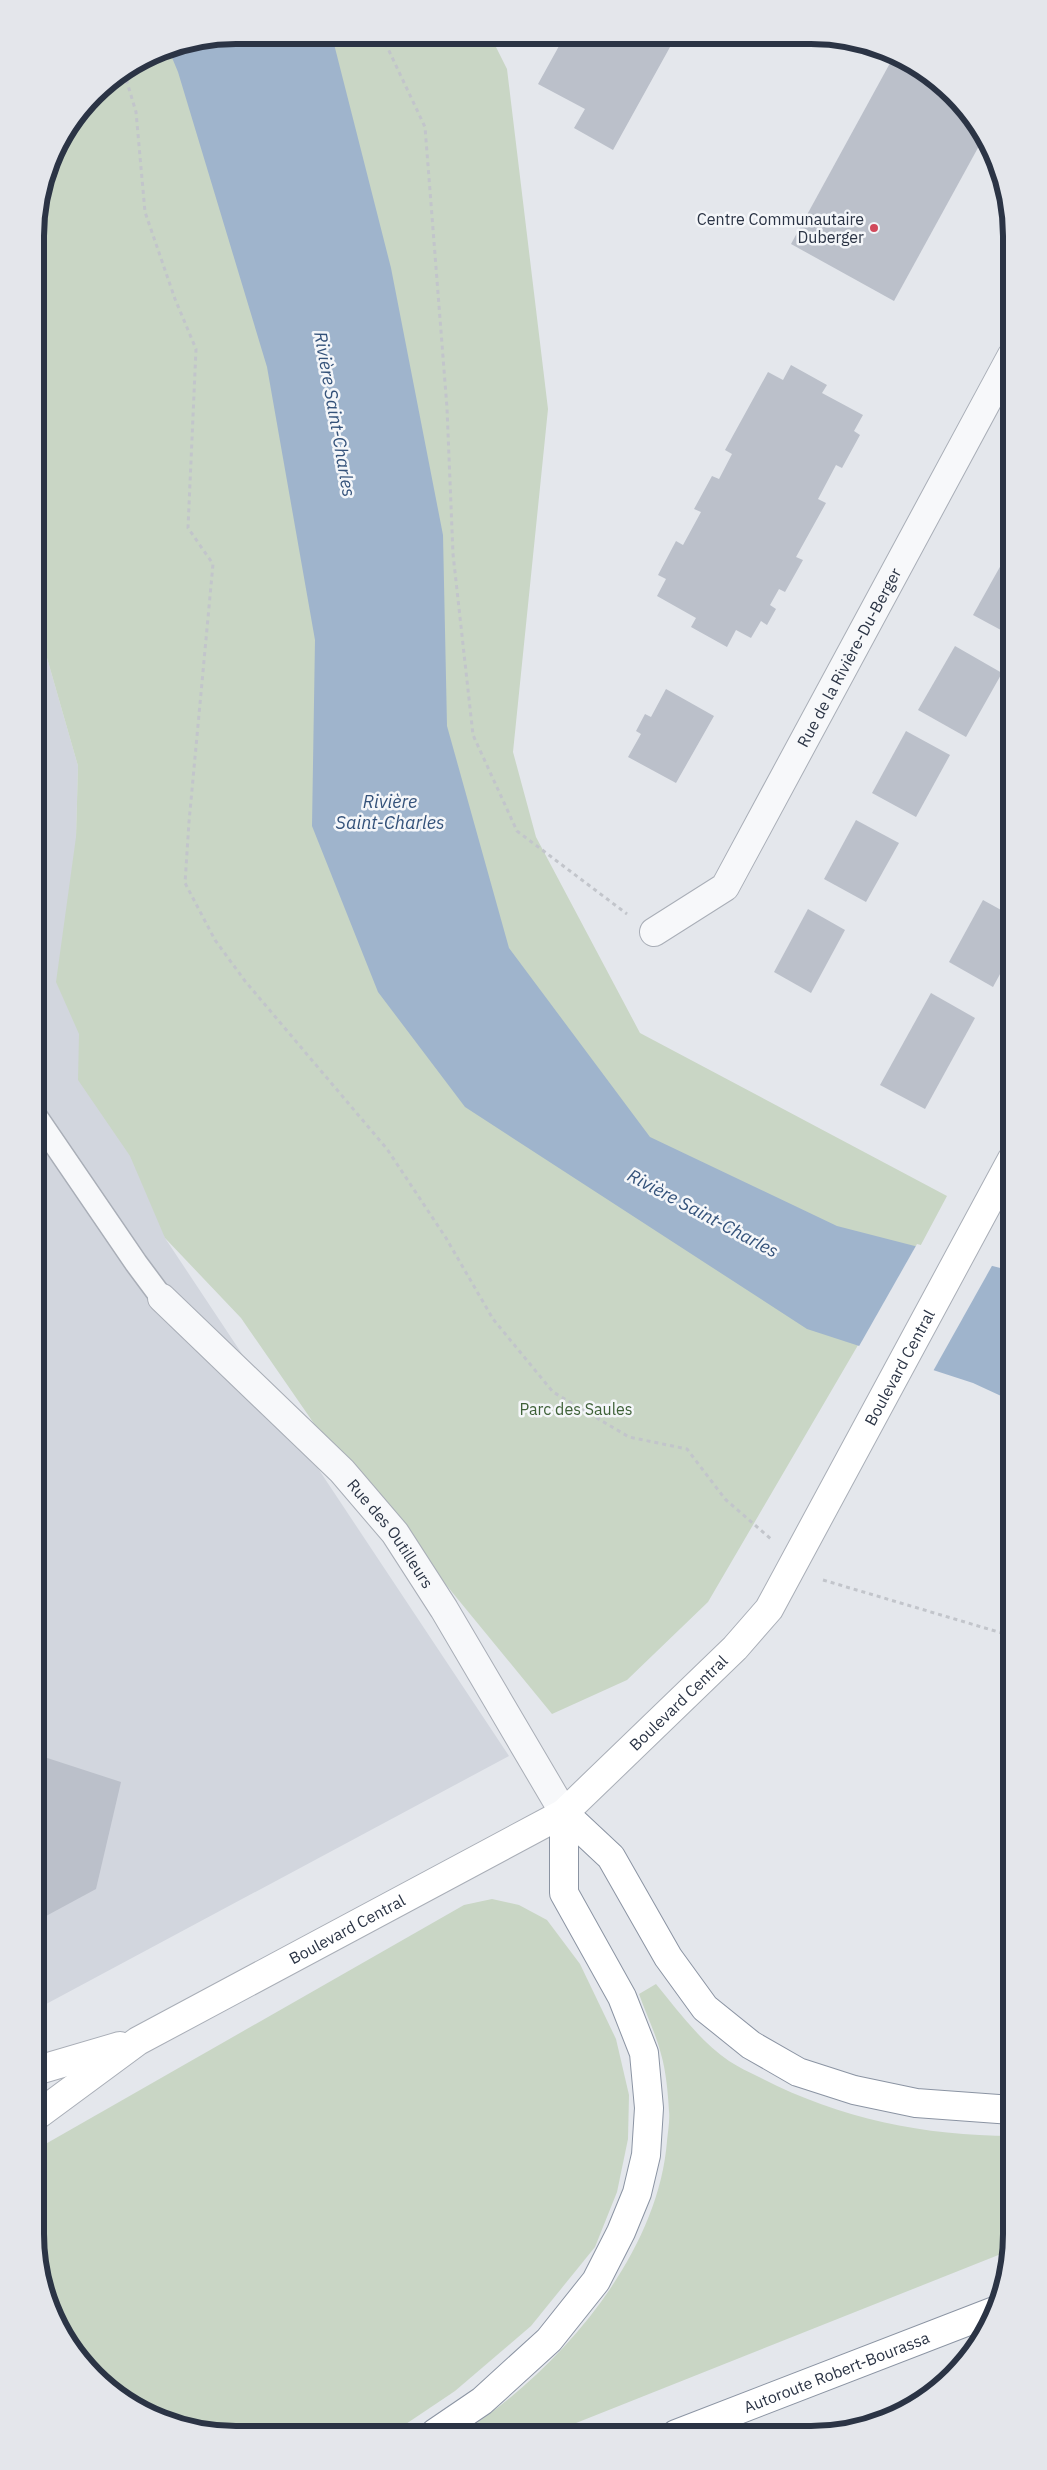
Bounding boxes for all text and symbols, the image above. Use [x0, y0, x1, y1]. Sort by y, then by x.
place label: Centre Communautaire Duberger [697, 209, 864, 247]
marker: Centre Communautaire Duberger [868, 222, 880, 234]
water label: Rivière Saint-Charles [309, 330, 361, 498]
street label: Rue de la Rivière-Du-Berger [792, 564, 905, 750]
water label: Rivière Saint-Charles [336, 790, 444, 834]
water label: Rivière Saint-Charles [624, 1164, 782, 1262]
street label: Boulevard Central [860, 1306, 939, 1429]
park label: Parc des Saules [519, 1399, 633, 1419]
street label: Rue des Outilleurs [343, 1475, 438, 1592]
street label: Boulevard Central [625, 1651, 732, 1755]
street label: Boulevard Central [285, 1890, 408, 1968]
street label: Autoroute Robert-Bourassa [741, 2327, 933, 2417]

